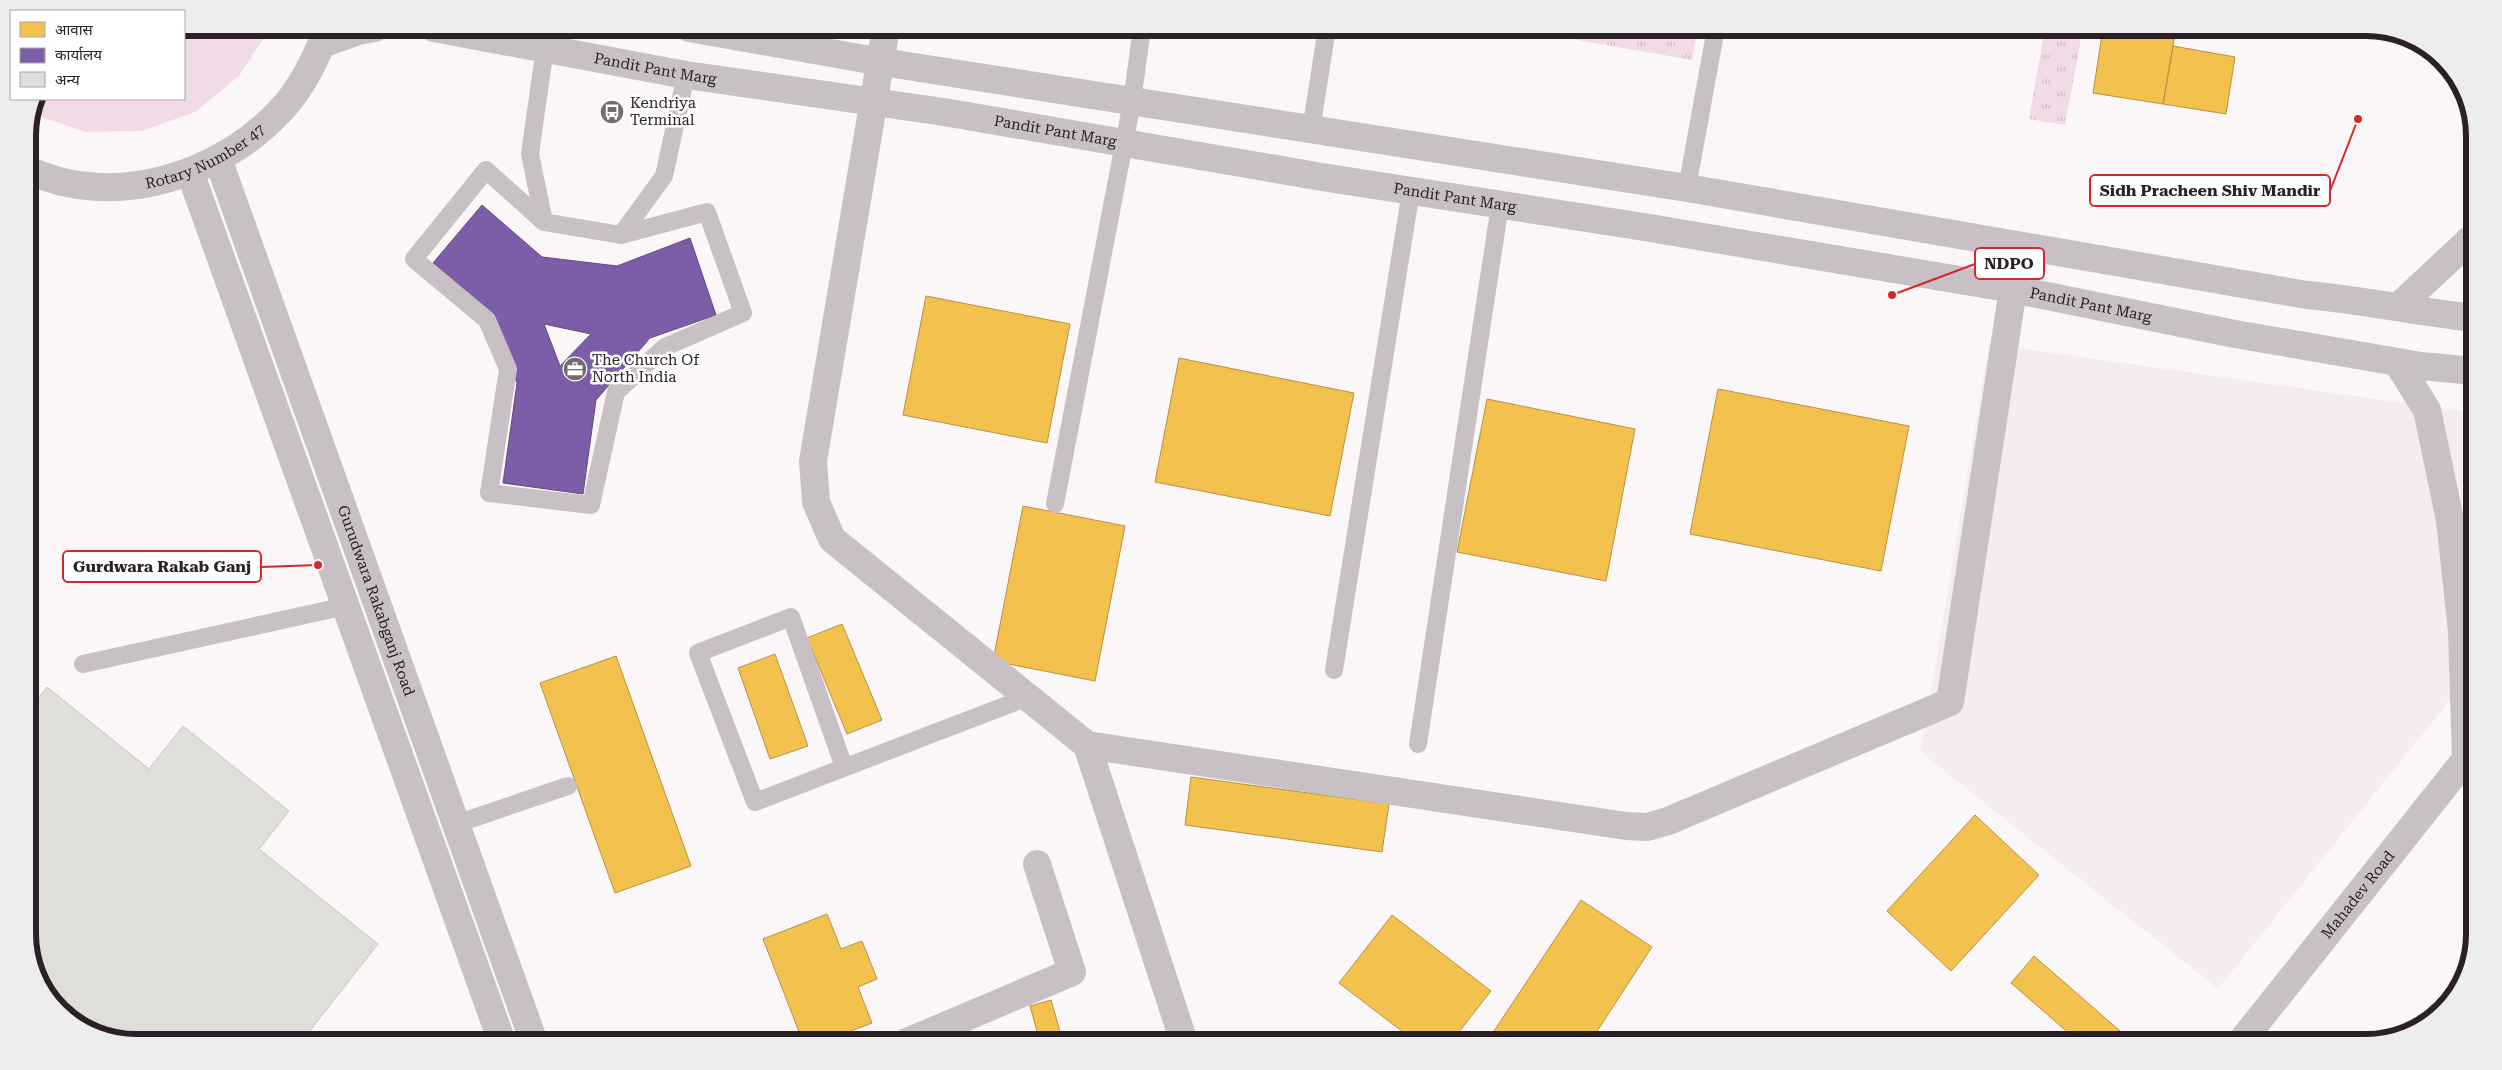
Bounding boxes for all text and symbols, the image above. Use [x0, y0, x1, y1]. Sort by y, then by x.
legend [10, 10, 185, 100]
text: आवास [55, 21, 94, 39]
text: कार्यालय [55, 46, 102, 64]
street label: Pandit Pant Marg [593, 49, 718, 88]
text: अन्य [55, 71, 80, 89]
place label: Kendriya Terminal [630, 94, 696, 129]
bus stop icon: Kendriya Terminal [599, 99, 625, 125]
street label: Pandit Pant Marg [993, 112, 1119, 151]
street label: Rotary Number 47 [144, 121, 269, 193]
callout: Sidh Pracheen Shiv Mandir [2090, 175, 2330, 206]
street label: Pandit Pant Marg [1392, 179, 1518, 216]
text: Sidh Pracheen Shiv Mandir [2100, 181, 2320, 200]
callout: NDPO [1975, 248, 2044, 279]
text: NDPO [1984, 254, 2034, 273]
street label: Pandit Pant Marg [2028, 284, 2154, 326]
place label: The Church Of North India [592, 351, 700, 386]
office icon: The Church Of North India [562, 356, 588, 382]
street label: Gurudwara Rakabganj Road [334, 503, 419, 699]
callout: Gurdwara Rakab Ganj [63, 551, 261, 582]
text: Gurdwara Rakab Ganj [73, 557, 251, 576]
street label: Mahadev Road [2318, 847, 2399, 942]

